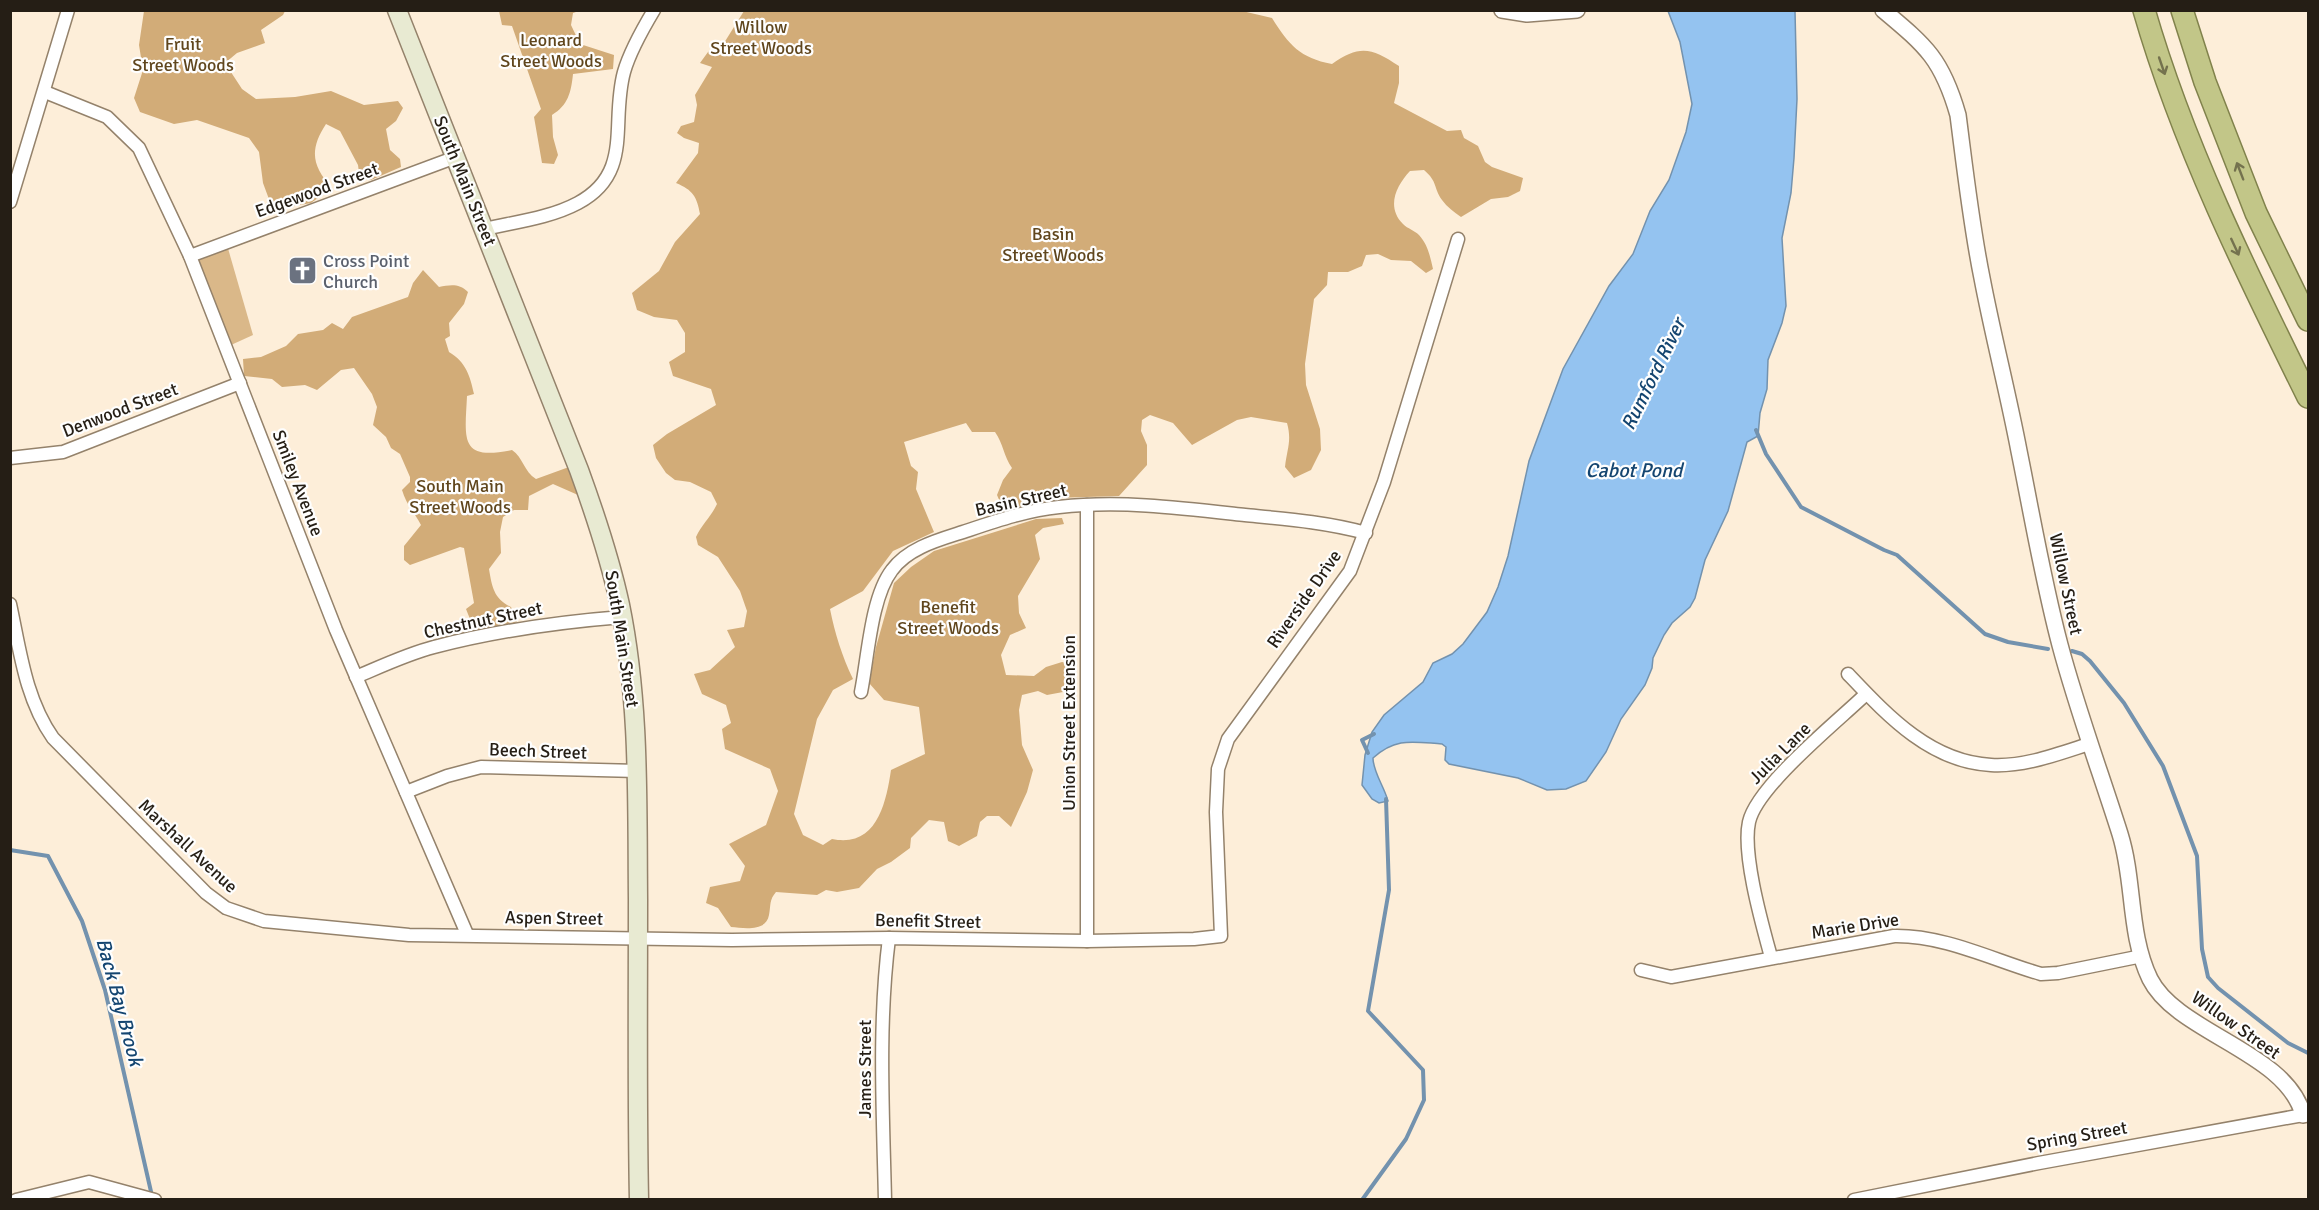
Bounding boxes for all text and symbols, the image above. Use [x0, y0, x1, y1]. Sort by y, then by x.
park label: Willow Street Woods [710, 16, 812, 59]
park label: Leonard Street Woods [500, 29, 602, 72]
park label: Fruit Street Woods [132, 33, 234, 76]
one-way arrow [2157, 56, 2168, 75]
street label: South Main Street [429, 113, 501, 249]
street label: Edgewood Street [252, 157, 382, 223]
one-way arrow [2234, 162, 2245, 181]
park label: Basin Street Woods [1002, 223, 1104, 266]
one-way arrow [2230, 237, 2242, 255]
place label: Cross Point Church [323, 250, 409, 293]
church icon: Cross Point Church [286, 255, 318, 287]
water label: Rumford River [1616, 312, 1692, 434]
street label: Denwood Street [59, 378, 181, 442]
street label: Smiley Avenue [268, 427, 328, 539]
water label: Cabot Pond [1586, 458, 1685, 483]
park label: South Main Street Woods [409, 475, 511, 518]
street label: Basin Street [973, 479, 1069, 521]
street label: Willow Street [2044, 531, 2088, 637]
street label: Riverside Drive [1262, 546, 1346, 652]
street label: South Main Street [600, 569, 644, 709]
park label: Benefit Street Woods [897, 596, 999, 639]
street label: Chestnut Street [422, 597, 544, 643]
street label: Union Street Extension [1058, 635, 1080, 811]
street label: Julia Lane [1745, 718, 1815, 788]
street label: Beech Street [489, 738, 587, 764]
street label: Marshall Avenue [134, 794, 242, 898]
street label: Aspen Street [505, 906, 603, 930]
street label: Marie Drive [1809, 908, 1901, 944]
street label: Benefit Street [875, 909, 981, 933]
water label: Back Bay Brook [90, 935, 149, 1071]
street label: Willow Street [2187, 986, 2285, 1064]
street label: James Street [854, 1020, 876, 1118]
street label: Spring Street [2025, 1116, 2129, 1156]

